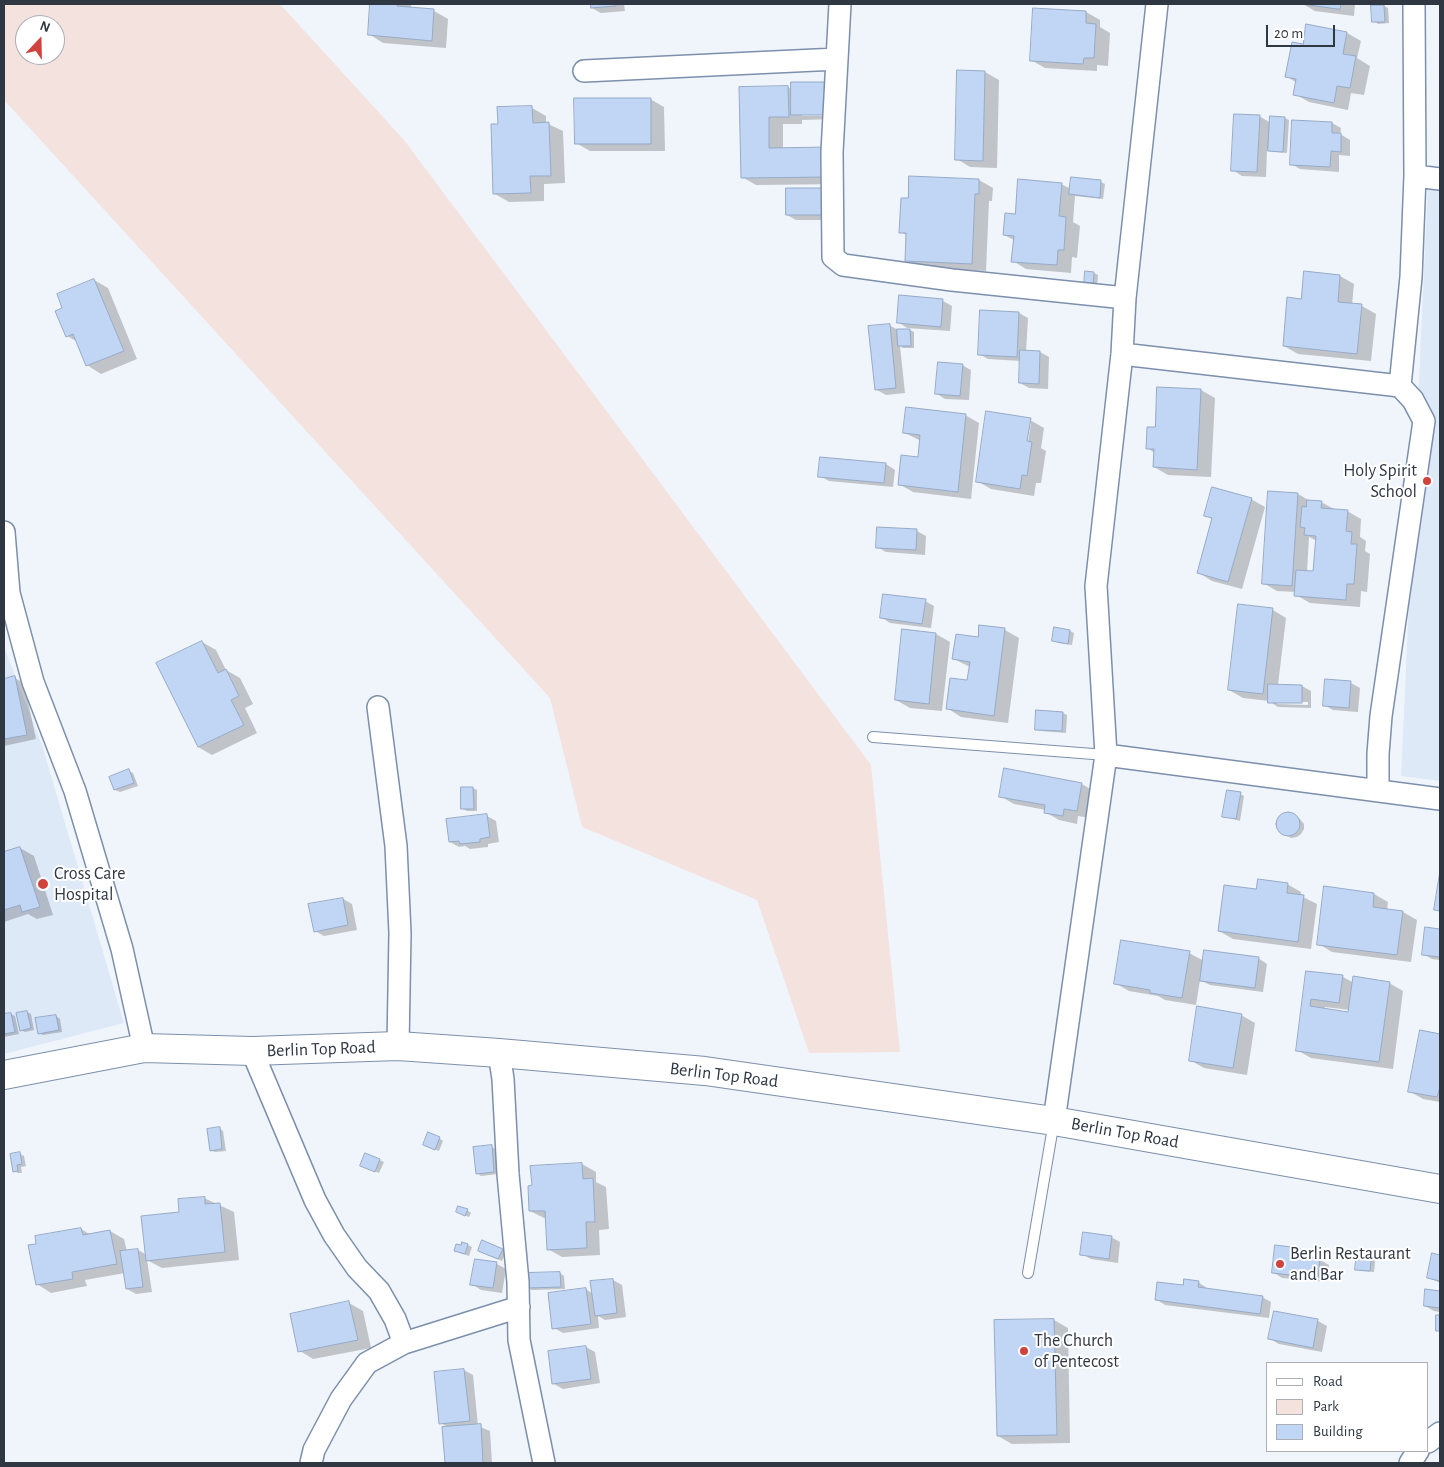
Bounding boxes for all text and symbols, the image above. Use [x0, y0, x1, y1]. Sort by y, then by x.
north arrow [15, 15, 65, 65]
scale bar [1269, 15, 1338, 47]
text: N [38, 19, 52, 35]
text: 20 m [1274, 26, 1303, 41]
place label: Holy Spirit School [1343, 460, 1417, 502]
marker: Holy Spirit School [1421, 475, 1433, 487]
place label: Cross Care Hospital [54, 863, 126, 906]
marker: Cross Care Hospital [36, 877, 50, 891]
street label: Berlin Top Road [266, 1036, 376, 1062]
street label: Berlin Top Road [669, 1058, 779, 1092]
street label: Berlin Top Road [1069, 1113, 1181, 1153]
place label: Berlin Restaurant and Bar [1290, 1243, 1411, 1286]
marker: Berlin Restaurant and Bar [1274, 1258, 1286, 1270]
place label: The Church of Pentecost [1034, 1330, 1119, 1372]
marker: The Church of Pentecost [1018, 1345, 1030, 1357]
legend [1266, 1362, 1429, 1452]
text: Road [1313, 1374, 1343, 1389]
text: Park [1313, 1399, 1339, 1414]
text: Building [1313, 1424, 1363, 1439]

